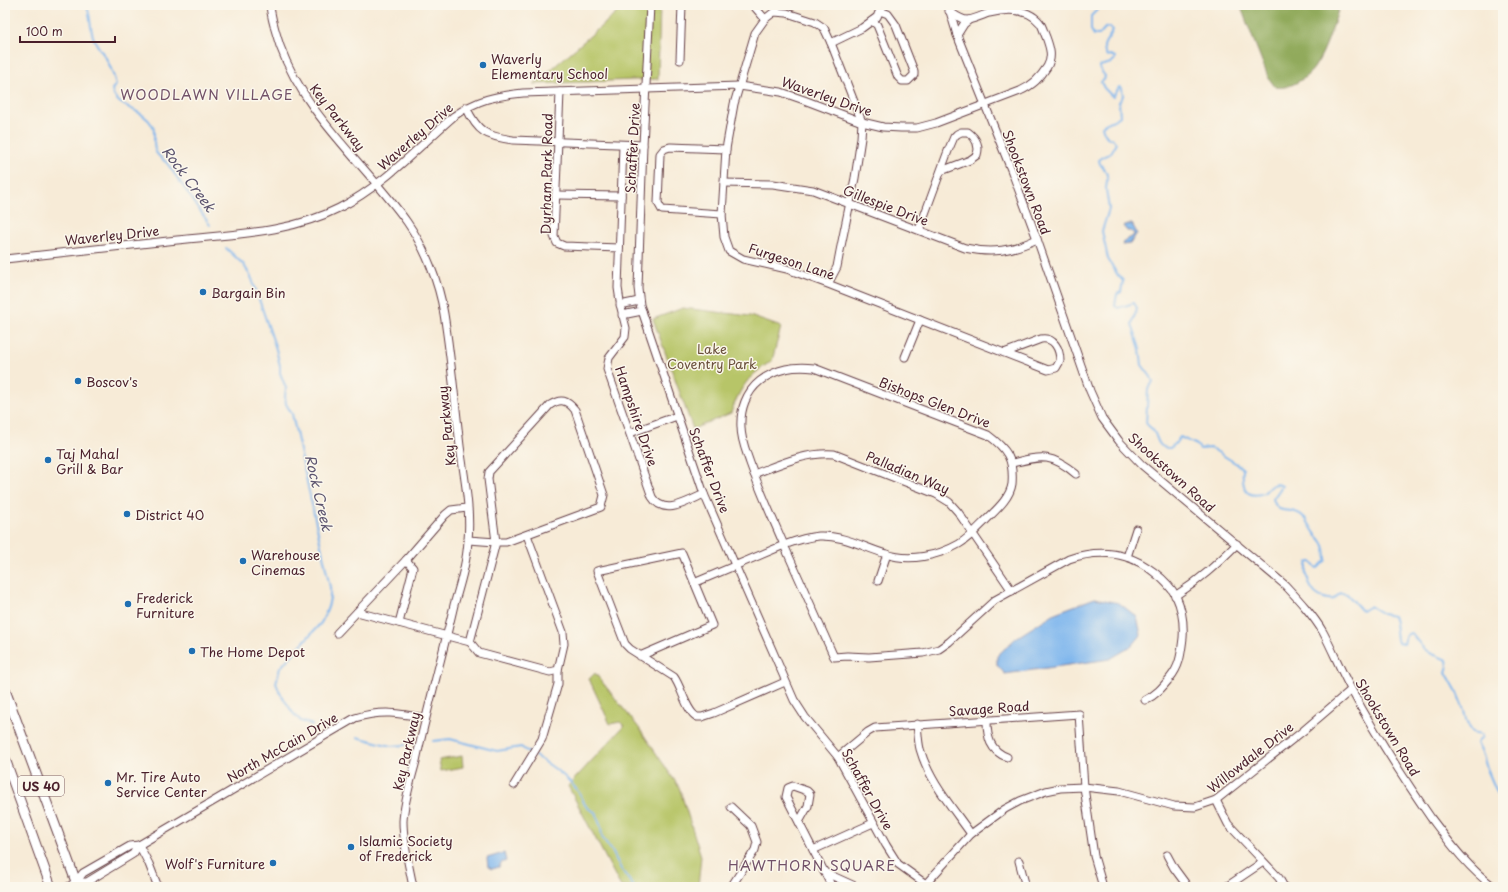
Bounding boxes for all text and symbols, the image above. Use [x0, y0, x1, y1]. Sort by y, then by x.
scale bar [20, 18, 115, 44]
text: 100 m [26, 22, 63, 40]
place label: Waverly Elementary School [491, 49, 608, 83]
marker: Waverly Elementary School [478, 60, 488, 70]
street label: Waverley Drive [779, 72, 875, 120]
street label: Key Parkway [306, 80, 370, 154]
district label: WOODLAWN VILLAGE [120, 84, 294, 105]
street label: Waverley Drive [373, 98, 457, 174]
street label: Schaffer Drive [620, 102, 644, 194]
street label: Dyrham Park Road [535, 113, 557, 235]
street label: Shookstown Road [998, 127, 1056, 237]
water label: Rock Creek [157, 142, 221, 217]
street label: Gillespie Drive [840, 180, 932, 230]
street label: Waverley Drive [64, 221, 160, 249]
street label: Furgeson Lane [746, 238, 838, 284]
place label: Bargain Bin [211, 283, 286, 302]
marker: Bargain Bin [198, 287, 208, 297]
park label: Lake Coventry Park [667, 339, 757, 373]
street label: Hampshire Drive [611, 363, 663, 469]
place label: Boscov's [86, 372, 138, 391]
street label: Bishops Glen Drive [877, 372, 993, 432]
marker: Boscov's [73, 376, 83, 386]
street label: Key Parkway [432, 385, 460, 467]
street label: Schaffer Drive [685, 424, 735, 516]
street label: Shookstown Road [1124, 428, 1220, 516]
place label: Taj Mahal Grill & Bar [56, 444, 123, 478]
street label: Palladian Way [863, 446, 953, 498]
water label: Rock Creek [300, 453, 338, 534]
marker: Taj Mahal Grill & Bar [43, 455, 53, 465]
place label: District 40 [135, 505, 204, 524]
marker: District 40 [122, 509, 132, 519]
place label: Warehouse Cinemas [251, 545, 320, 579]
marker: Warehouse Cinemas [238, 556, 248, 566]
place label: Frederick Furniture [136, 588, 195, 622]
marker: Frederick Furniture [123, 599, 133, 609]
place label: The Home Depot [200, 642, 305, 661]
marker: The Home Depot [187, 646, 197, 656]
street label: Shookstown Road [1351, 675, 1425, 779]
street label: Savage Road [948, 696, 1030, 720]
street label: North McCain Drive [223, 707, 341, 787]
street label: Key Parkway [388, 710, 424, 792]
street label: Willowdale Drive [1203, 717, 1297, 797]
street label: Schaffer Drive [838, 745, 898, 833]
place label: Mr. Tire Auto Service Center [116, 767, 208, 801]
road number: US 40 [18, 776, 64, 796]
marker: Mr. Tire Auto Service Center [103, 778, 113, 788]
place label: Islamic Society of Frederick [359, 831, 453, 865]
marker: Islamic Society of Frederick [346, 842, 356, 852]
place label: Wolf's Furniture [165, 854, 265, 873]
district label: HAWTHORN SQUARE [728, 855, 896, 876]
marker: Wolf's Furniture [268, 858, 278, 868]

